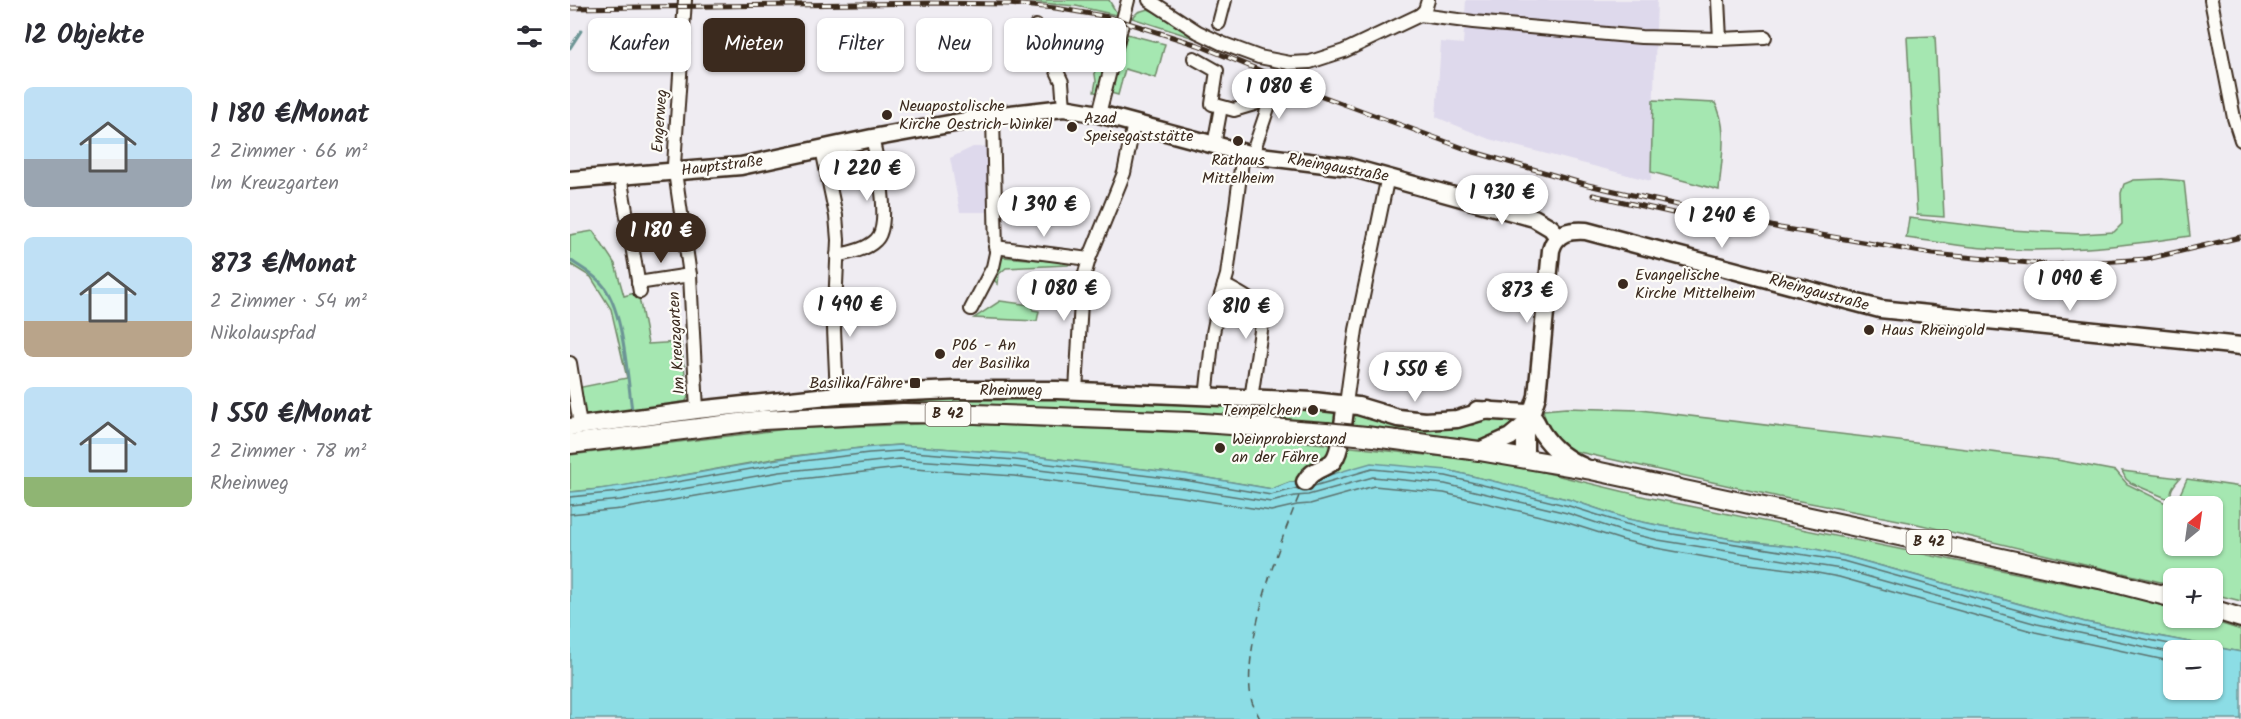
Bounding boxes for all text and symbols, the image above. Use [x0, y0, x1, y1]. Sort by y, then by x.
text: 12 Objekte [24, 15, 145, 57]
chip: Kaufen [588, 18, 691, 72]
chip: Mieten [703, 18, 805, 72]
chip: Filter [817, 18, 904, 72]
chip: Neu [916, 18, 992, 72]
chip: Wohnung [1004, 18, 1126, 72]
icon: filters [513, 20, 546, 53]
pin: 1 080 € [1224, 69, 1334, 120]
text: 1 080 € [1246, 72, 1312, 104]
street label: Engerweg [645, 88, 675, 154]
text: 1 180 €/Monat [210, 94, 369, 136]
place label: Neuapostolische Kirche Oestrich-Winkel [899, 94, 1053, 137]
place label: Azad Speisegaststätte [1084, 106, 1193, 149]
marker: Neuapostolische Kirche Oestrich-Winkel [880, 108, 894, 122]
icon: home [72, 111, 144, 183]
marker: Azad Speisegaststätte [1065, 120, 1079, 134]
marker: Rathaus Mittelheim [1231, 134, 1245, 148]
text: 2 Zimmer · 66 m² [210, 136, 367, 168]
street label: Rheingaustraße [1285, 147, 1391, 189]
place label: Rathaus Mittelheim [1202, 148, 1274, 191]
street label: Hauptstraße [680, 149, 764, 183]
pin: 1 220 € [812, 151, 922, 202]
text: 1 220 € [833, 154, 901, 186]
text: Im Kreuzgarten [210, 168, 339, 200]
pin: 1 930 € [1447, 175, 1557, 226]
text: 1 930 € [1469, 178, 1535, 210]
pin: 1 390 € [989, 187, 1099, 238]
text: 1 390 € [1011, 190, 1077, 222]
pin: 1 240 € [1667, 198, 1777, 249]
text: 1 240 € [1689, 201, 1755, 233]
pin: 1 180 € [606, 213, 716, 264]
text: 1 180 € [630, 216, 692, 248]
text: 873 €/Monat [210, 244, 357, 286]
icon: home [72, 261, 144, 333]
pin: 1 090 € [2015, 261, 2125, 312]
place label: Evangelische Kirche Mittelheim [1635, 263, 1755, 306]
text: 1 090 € [2038, 264, 2102, 296]
street label: Rheingaustraße [1766, 268, 1872, 318]
pin: 1 080 € [1009, 271, 1119, 322]
pin: 873 € [1485, 273, 1569, 324]
text: 1 080 € [1031, 274, 1097, 306]
text: 873 € [1501, 276, 1553, 308]
marker: Evangelische Kirche Mittelheim [1616, 277, 1630, 291]
text: 2 Zimmer · 54 m² [210, 286, 367, 318]
pin: 1 490 € [795, 287, 905, 338]
pin: 810 € [1204, 289, 1288, 340]
text: 1 490 € [817, 290, 883, 322]
street label: Im Kreuzgarten [662, 291, 692, 395]
text: 810 € [1222, 292, 1270, 324]
text: Nikolauspfad [210, 318, 316, 350]
place label: Haus Rheingold [1881, 318, 1985, 343]
marker: Haus Rheingold [1862, 323, 1876, 337]
place label: P06 - An der Basilika [952, 333, 1030, 376]
marker: P06 - An der Basilika [933, 347, 947, 361]
pin: 1 550 € [1360, 352, 1470, 403]
text: 1 550 € [1383, 355, 1447, 387]
place label: Basilika/Fähre [809, 371, 903, 396]
marker: Basilika/Fähre [908, 376, 922, 390]
street label: Rheinweg [979, 378, 1043, 403]
text: 1 550 €/Monat [210, 394, 372, 436]
place label: Tempelchen [1222, 398, 1301, 423]
road number: B 42 [926, 402, 970, 426]
marker: Tempelchen [1306, 403, 1320, 417]
icon: home [72, 411, 144, 483]
place label: Weinprobierstand an der Fähre [1232, 427, 1347, 470]
text: 2 Zimmer · 78 m² [210, 436, 366, 468]
marker: Weinprobierstand an der Fähre [1213, 441, 1227, 455]
text: Rheinweg [210, 468, 289, 500]
north arrow [2163, 496, 2223, 556]
map controls [2163, 496, 2223, 700]
road number: B 42 [1906, 530, 1952, 554]
button: + [2163, 568, 2223, 628]
button: − [2163, 640, 2223, 700]

